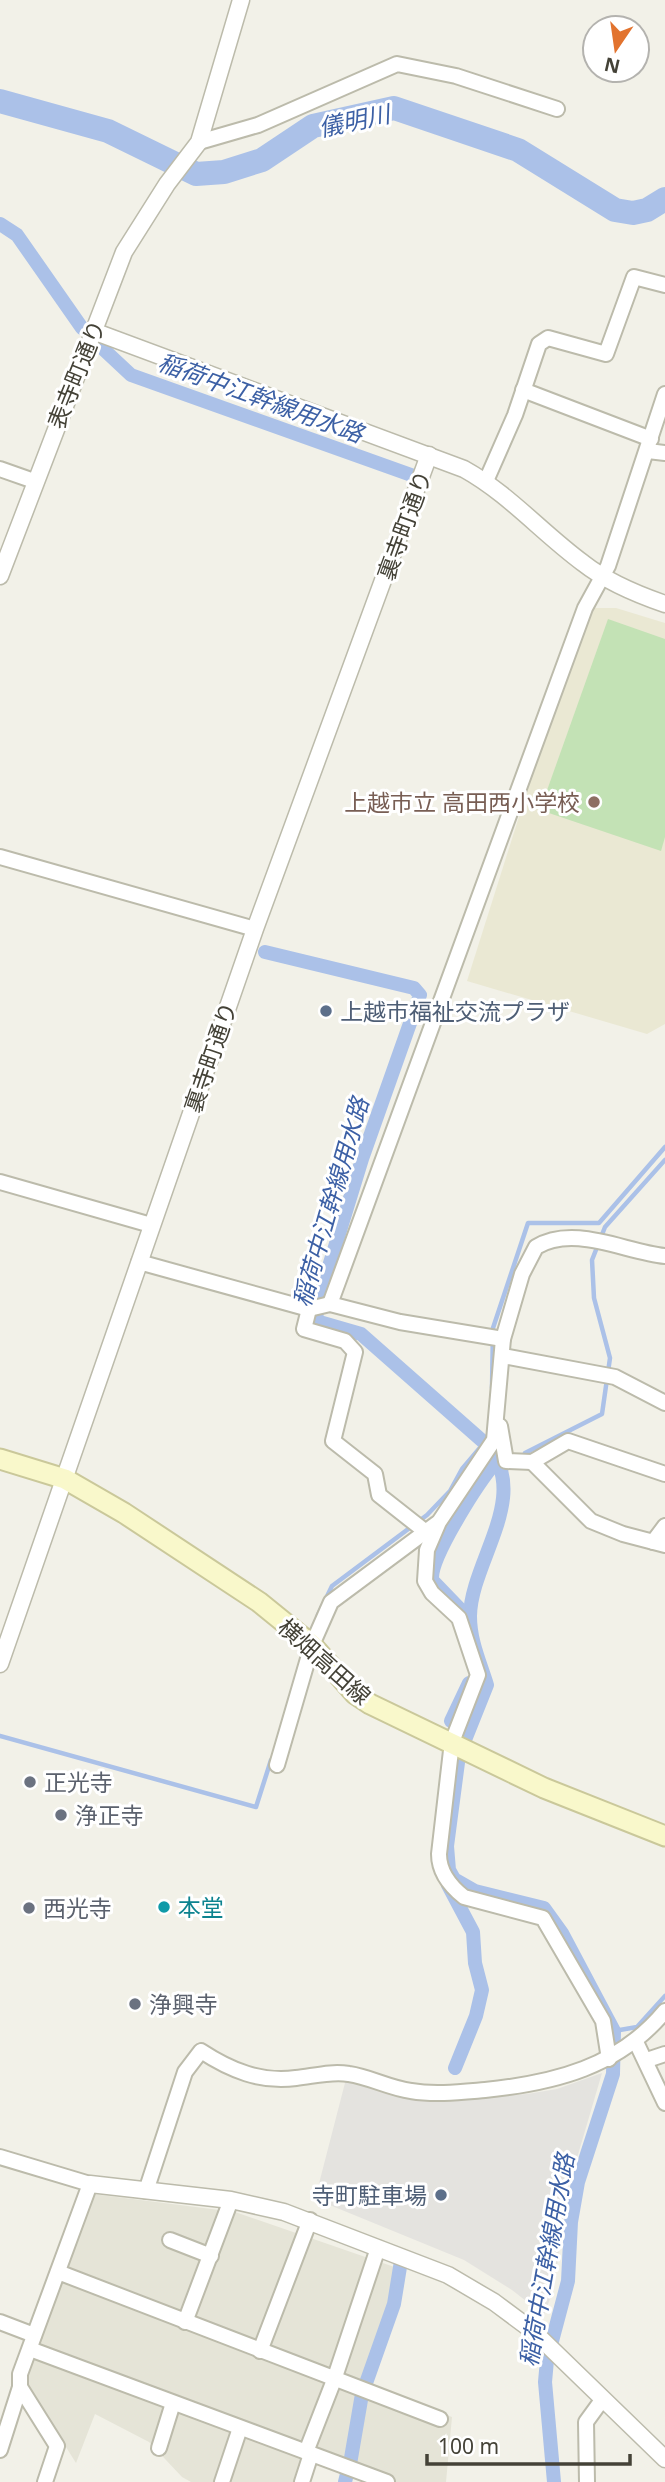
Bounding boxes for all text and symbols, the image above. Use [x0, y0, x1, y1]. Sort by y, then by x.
north arrow [581, 14, 651, 84]
text: N [602, 51, 623, 80]
water label: 儀明川 [315, 96, 396, 144]
street label: 表寺町通り [40, 315, 112, 433]
water label: 稲荷中江幹線用水路 [154, 345, 370, 450]
street label: 裏寺町通り [369, 465, 439, 585]
place label: 上越市立 高田西小学校 [344, 786, 580, 818]
marker: 上越市立 高田西小学校 [586, 794, 602, 810]
place label: 上越市福祉交流プラザ [340, 995, 570, 1027]
street label: 裏寺町通り [176, 997, 244, 1117]
marker: 上越市福祉交流プラザ [318, 1003, 334, 1019]
water label: 稲荷中江幹線用水路 [284, 1092, 376, 1310]
street label: 横畑高田線 [272, 1611, 378, 1711]
place label: 正光寺 [44, 1766, 113, 1798]
marker: 正光寺 [22, 1774, 38, 1790]
place label: 浄正寺 [75, 1799, 144, 1831]
marker: 浄正寺 [53, 1807, 69, 1823]
place label: 本堂 [178, 1891, 224, 1923]
place label: 西光寺 [43, 1892, 112, 1924]
marker: 本堂 [156, 1899, 172, 1915]
marker: 西光寺 [21, 1900, 37, 1916]
place label: 浄興寺 [149, 1988, 218, 2020]
marker: 浄興寺 [127, 1996, 143, 2012]
water label: 稲荷中江幹線用水路 [511, 2149, 581, 2369]
place label: 寺町駐車場 [312, 2179, 427, 2211]
marker: 寺町駐車場 [433, 2187, 449, 2203]
scale bar [427, 2422, 630, 2466]
text: 100 m [438, 2432, 499, 2460]

